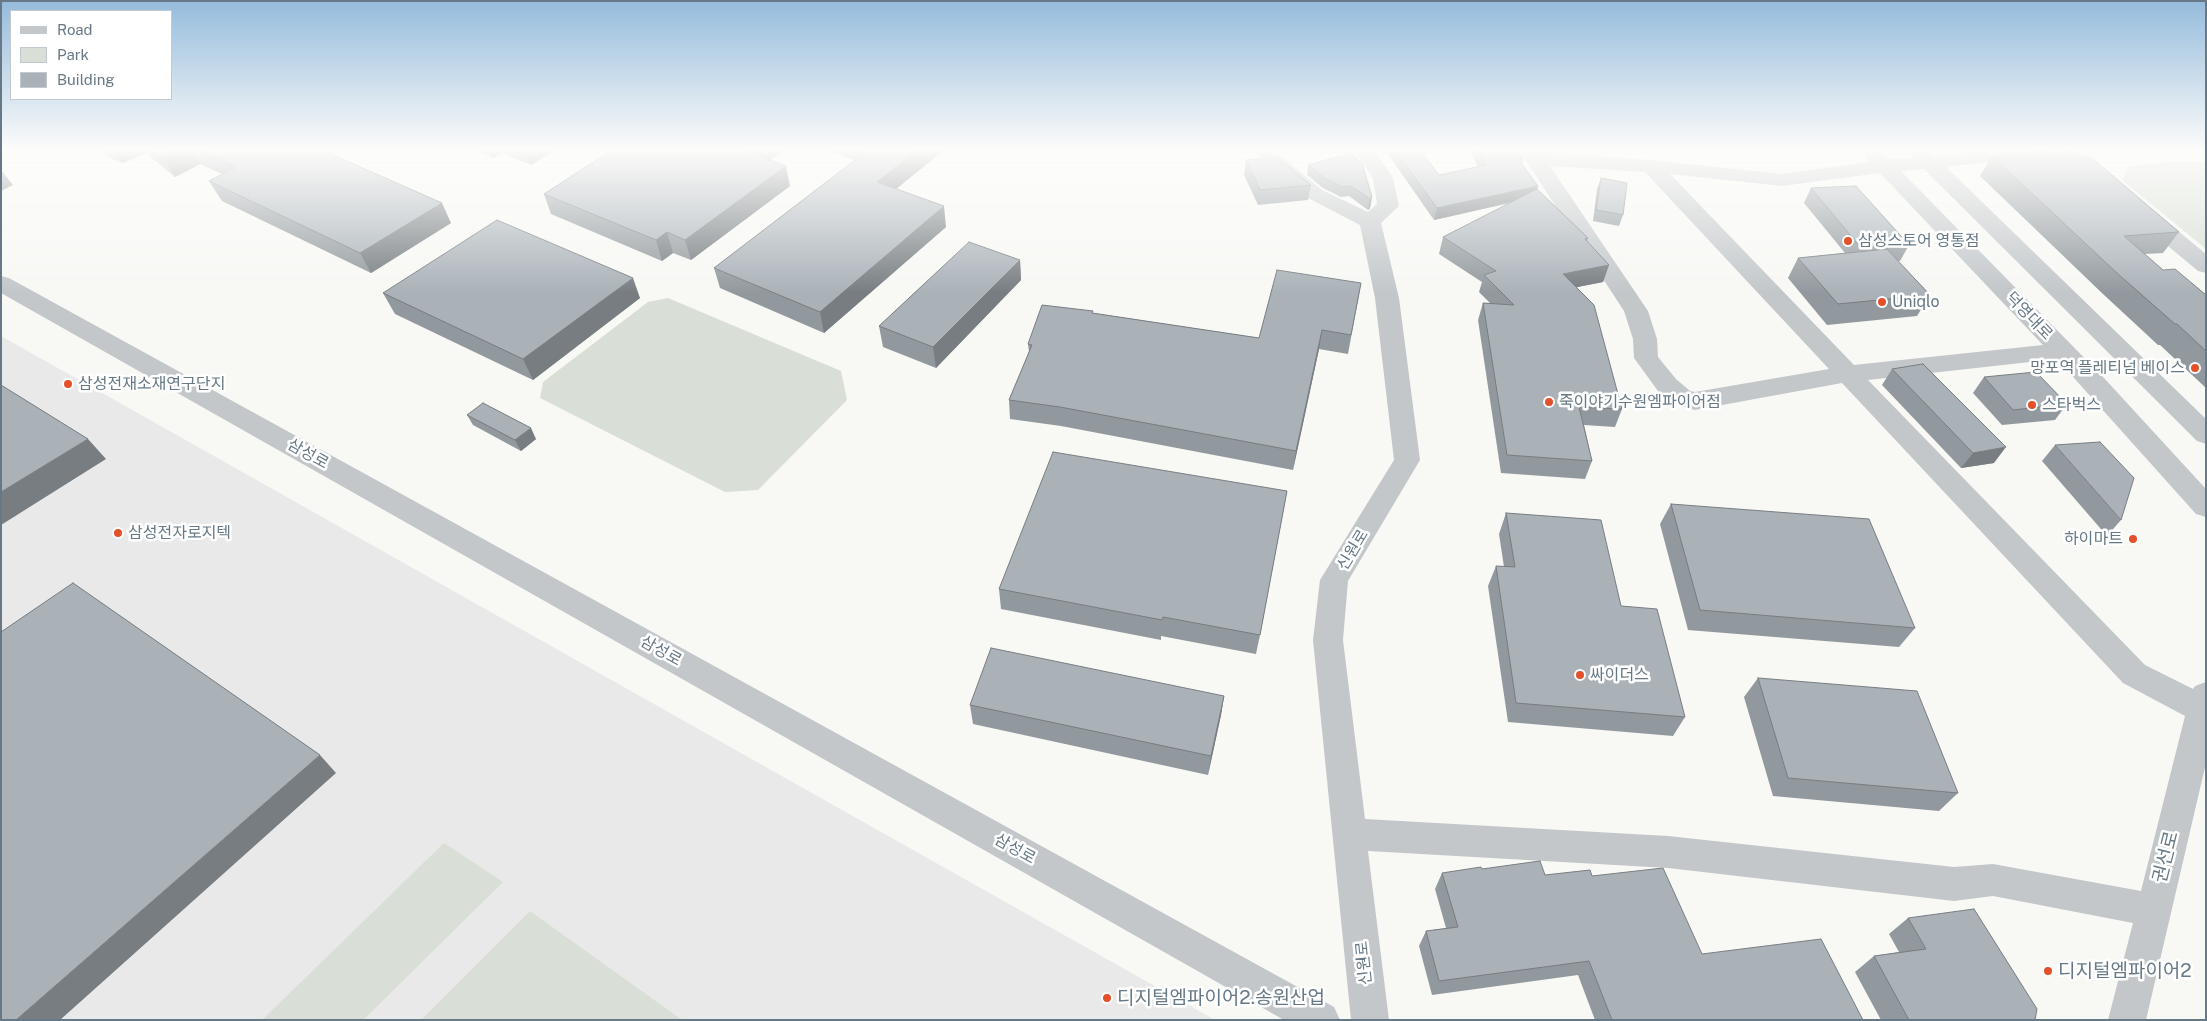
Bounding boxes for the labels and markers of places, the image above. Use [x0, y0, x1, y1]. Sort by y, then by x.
place label: 삼성스토어 영통점 [1858, 231, 1980, 251]
marker: 삼성스토어 영통점 [1842, 235, 1854, 247]
place label: Uniqlo [1892, 292, 1940, 312]
marker: Uniqlo [1876, 296, 1888, 308]
place label: 망포역 플레티넘 베이스 [2030, 358, 2185, 378]
marker: 망포역 플레티넘 베이스 [2189, 362, 2201, 374]
place label: 삼성전재소재연구단지 [78, 374, 225, 394]
marker: 삼성전재소재연구단지 [62, 378, 74, 390]
place label: 죽이야기수원엠파이어점 [1559, 392, 1721, 412]
place label: 스타벅스 [2042, 395, 2101, 415]
marker: 죽이야기수원엠파이어점 [1543, 396, 1555, 408]
marker: 스타벅스 [2026, 399, 2038, 411]
place label: 삼성전자로지텍 [128, 523, 231, 543]
marker: 삼성전자로지텍 [112, 527, 124, 539]
place label: 하이마트 [2064, 529, 2123, 549]
marker: 하이마트 [2127, 533, 2139, 545]
place label: 싸이더스 [1590, 665, 1649, 685]
marker: 싸이더스 [1574, 669, 1586, 681]
place label: 디지털엠파이어2 [2058, 960, 2192, 982]
marker: 디지털엠파이어2 [2042, 965, 2054, 977]
place label: 디지털엠파이어2.송원산업 [1117, 987, 1325, 1009]
marker: 디지털엠파이어2.송원산업 [1101, 992, 1113, 1004]

